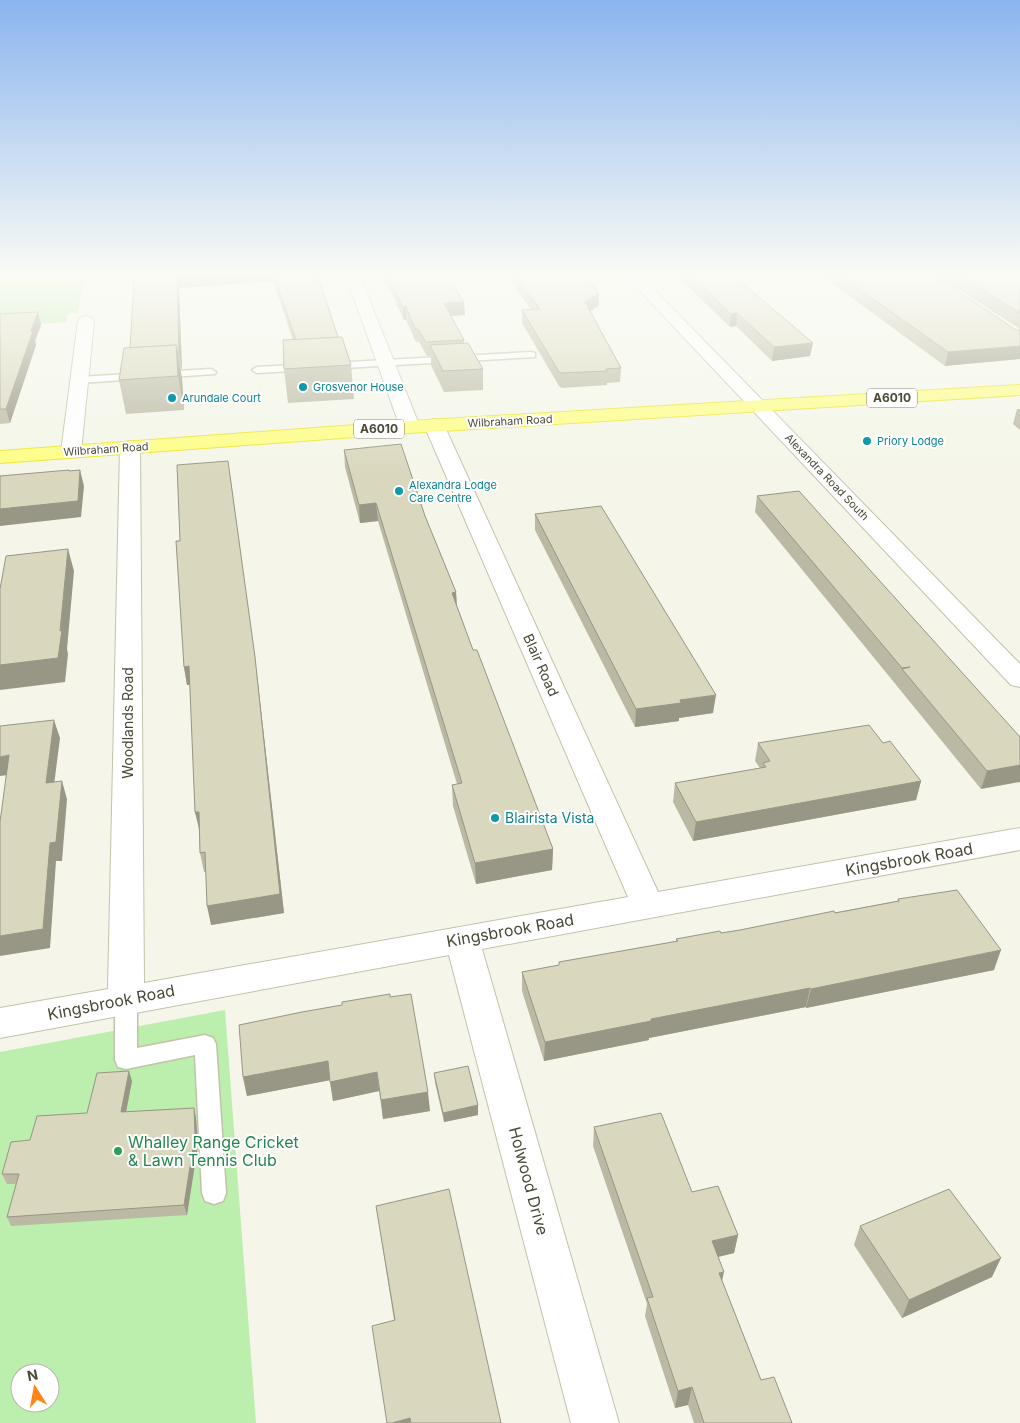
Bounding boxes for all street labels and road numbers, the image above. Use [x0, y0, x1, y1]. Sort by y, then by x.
road number: A6010 [867, 388, 917, 408]
street label: Wilbraham Road [467, 412, 553, 430]
road number: A6010 [354, 419, 404, 438]
street label: Alexandra Road South [782, 431, 872, 523]
street label: Wilbraham Road [63, 439, 149, 459]
street label: Blair Road [520, 631, 563, 699]
street label: Woodlands Road [119, 667, 136, 779]
street label: Kingsbrook Road [844, 838, 974, 880]
street label: Kingsbrook Road [445, 909, 575, 951]
street label: Kingsbrook Road [46, 980, 176, 1024]
street label: Holwood Drive [505, 1125, 553, 1237]

